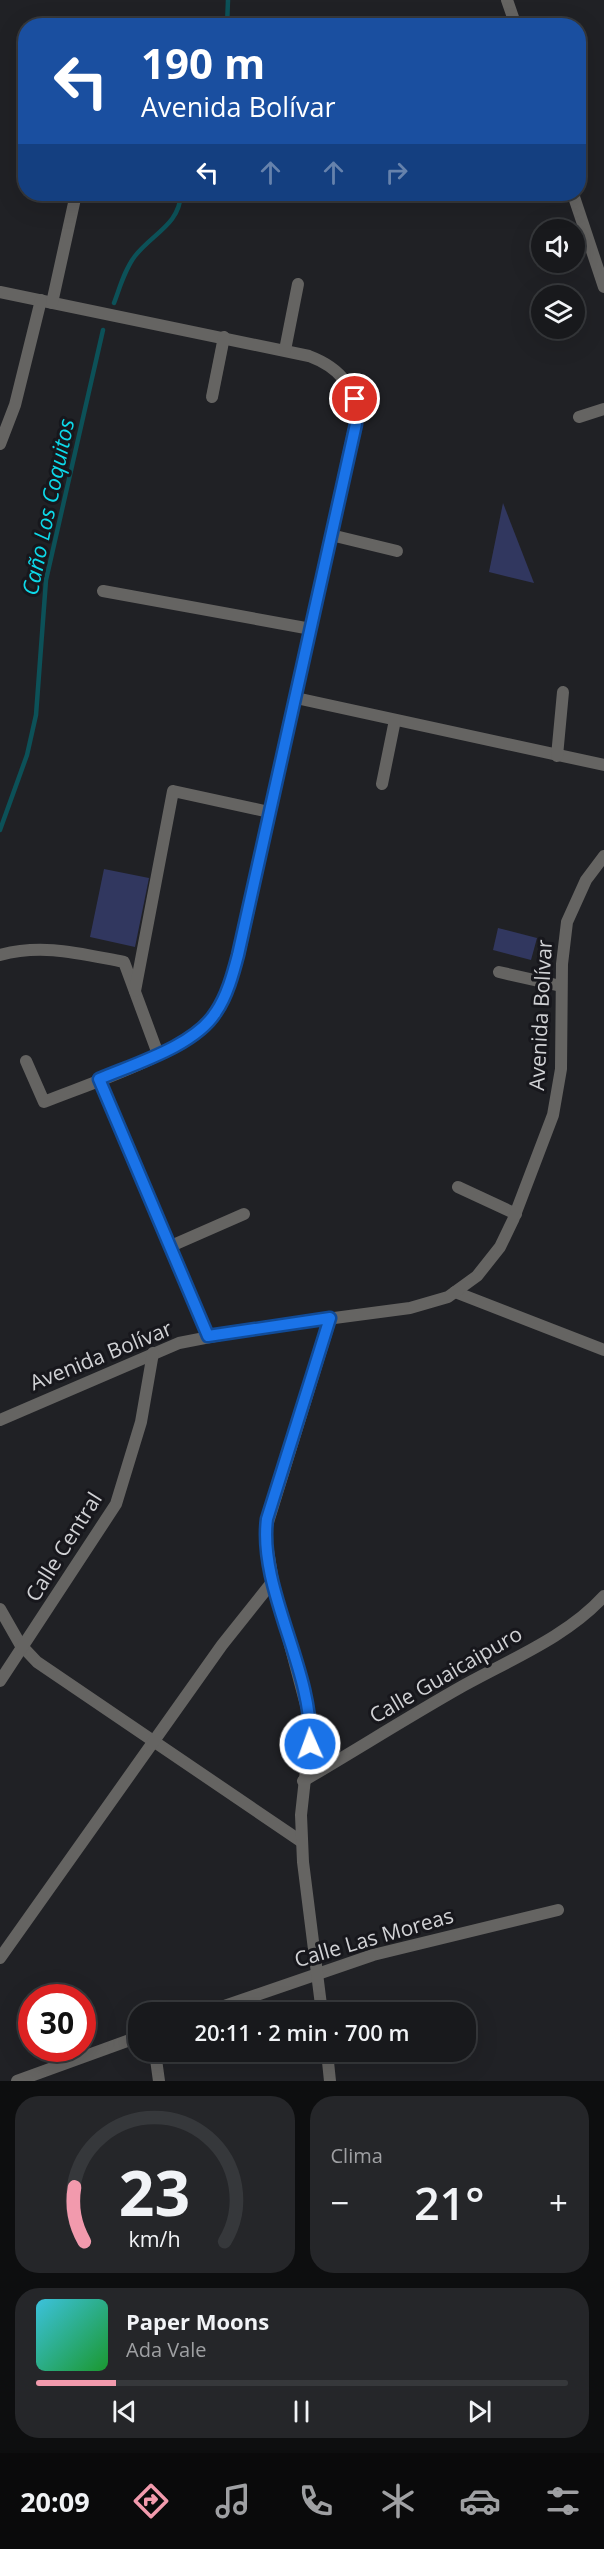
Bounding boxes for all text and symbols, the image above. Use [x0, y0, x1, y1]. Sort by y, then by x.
text: 190 m [141, 34, 265, 91]
icon: left [42, 42, 120, 120]
text: Avenida Bolívar [141, 88, 335, 125]
icon: left [191, 156, 224, 189]
icon: ahead [254, 156, 287, 189]
icon: ahead [317, 156, 350, 189]
icon: right [380, 156, 413, 189]
map controls [531, 219, 585, 339]
button: sound [531, 219, 585, 273]
button: layers [531, 285, 585, 339]
pin [329, 373, 380, 424]
icon: arrive [338, 382, 371, 415]
water label: Caño Los Coquitos [14, 415, 80, 598]
street label: Avenida Bolívar [522, 938, 558, 1091]
street label: Avenida Bolívar [25, 1314, 176, 1396]
street label: Calle Central [19, 1487, 108, 1606]
street label: Calle Guaicaipuro [364, 1619, 527, 1729]
position arrow [278, 1712, 342, 1776]
street label: Calle Las Moreas [291, 1901, 457, 1973]
speed limit sign: 30 [18, 1984, 96, 2062]
text: 20:11 · 2 min · 700 m [194, 2017, 410, 2047]
text: Clima [331, 2142, 383, 2169]
text: 23 [119, 2149, 190, 2234]
text: 21° [414, 2172, 485, 2233]
text: − [331, 2180, 349, 2225]
text: + [549, 2180, 568, 2225]
text: km/h [129, 2224, 181, 2253]
text: Paper Moons [126, 2306, 269, 2336]
text: Ada Vale [126, 2336, 207, 2363]
icon: previous [108, 2395, 141, 2428]
icon: pause [285, 2395, 318, 2428]
icon: next [463, 2395, 496, 2428]
icon: directions [130, 2480, 172, 2522]
icon: music [212, 2480, 254, 2522]
icon: phone [295, 2480, 337, 2522]
icon: climate [377, 2480, 419, 2522]
icon: car [459, 2480, 501, 2522]
icon: filters [542, 2480, 584, 2522]
text: 20:09 [20, 2483, 90, 2520]

